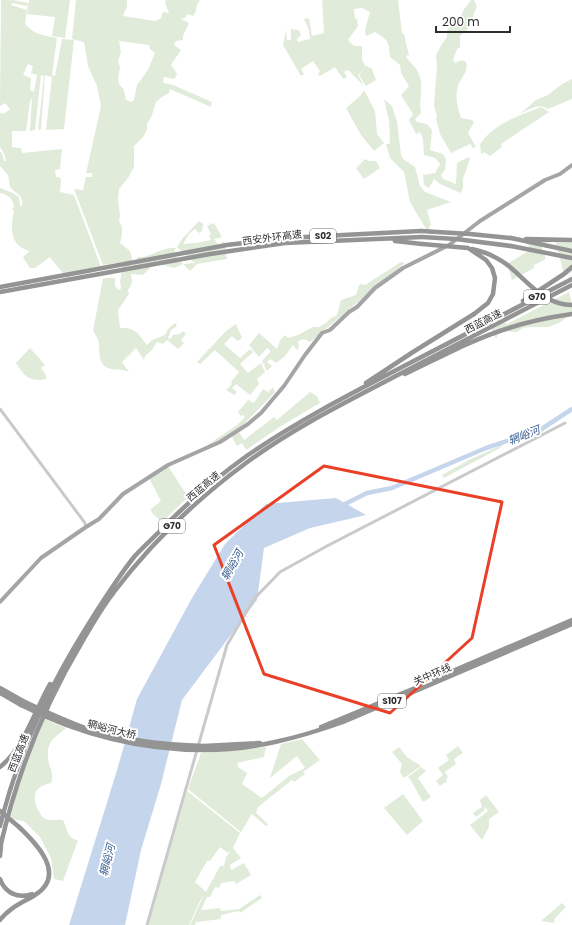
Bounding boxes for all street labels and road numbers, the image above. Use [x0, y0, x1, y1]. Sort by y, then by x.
street label: 西安外环高速 [241, 226, 303, 249]
road number: S02 [310, 229, 336, 243]
road number: G70 [524, 290, 550, 304]
street label: 西蓝高速 [462, 306, 504, 337]
street label: 西蓝高速 [183, 468, 223, 505]
road number: G70 [159, 519, 185, 533]
street label: 关中环线 [411, 660, 454, 689]
road number: S107 [378, 694, 406, 708]
street label: 辋峪河大桥 [86, 716, 138, 743]
street label: 西蓝高速 [4, 732, 33, 775]

